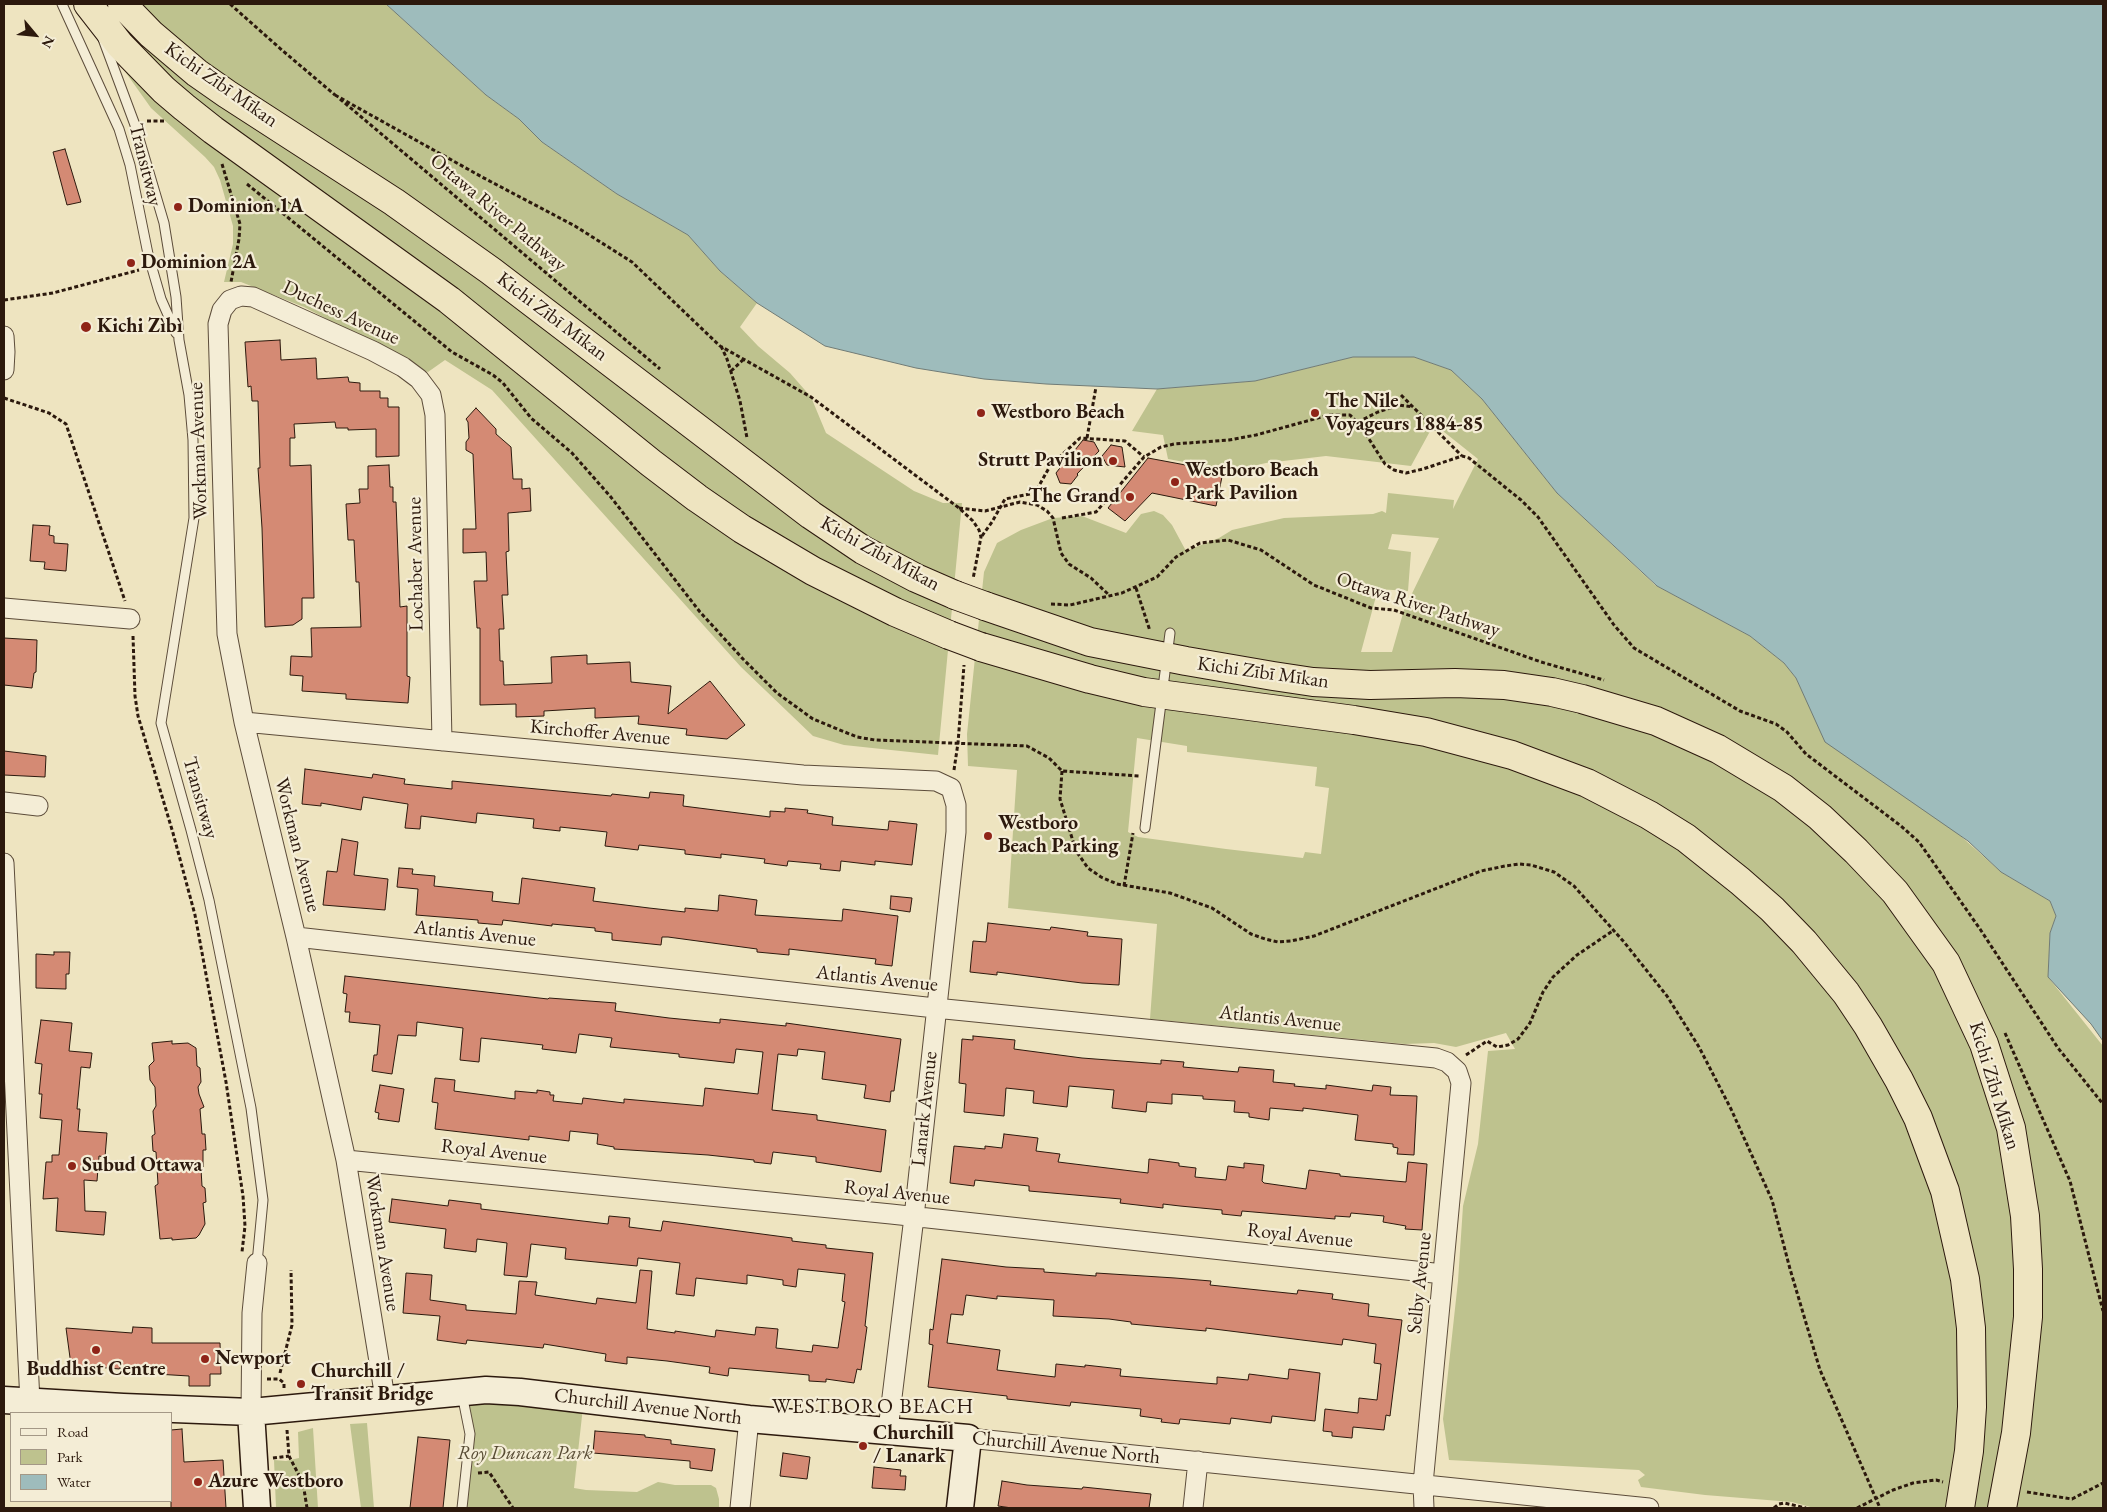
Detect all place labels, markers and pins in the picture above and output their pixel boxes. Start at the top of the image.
place label: Dominion 1A [188,195,304,219]
marker: Dominion 1A [172,201,184,213]
place label: Dominion 2A [141,251,257,275]
marker: Dominion 2A [125,257,137,269]
place label: Kichi Zìbì [97,315,183,339]
marker: Kichi Zìbì [79,320,93,334]
place label: The Nile Voyageurs 1884-85 [1325,390,1484,437]
place label: Westboro Beach [991,401,1125,425]
marker: Westboro Beach [975,407,987,419]
marker: The Nile Voyageurs 1884-85 [1309,407,1321,419]
place label: Strutt Pavilion [978,449,1103,473]
marker: Strutt Pavilion [1107,455,1119,467]
place label: Westboro Beach Park Pavilion [1185,459,1319,506]
marker: Westboro Beach Park Pavilion [1169,476,1181,488]
place label: The Grand [1028,485,1120,509]
marker: The Grand [1124,491,1136,503]
place label: Westboro Beach Parking [998,812,1118,859]
marker: Westboro Beach Parking [982,830,994,842]
place label: Subud Ottawa [82,1154,202,1178]
marker: Subud Ottawa [66,1160,78,1172]
marker: Buddhist Centre [90,1344,102,1356]
place label: Newport [215,1347,291,1371]
marker: Newport [199,1353,211,1365]
place label: Buddhist Centre [26,1358,166,1382]
place label: Churchill / Transit Bridge [311,1360,433,1407]
marker: Churchill / Transit Bridge [295,1378,307,1390]
place label: Churchill / Lanark [873,1422,954,1469]
marker: Churchill / Lanark [857,1440,869,1452]
place label: Azure Westboro [208,1470,343,1494]
marker: Azure Westboro [192,1476,204,1488]

